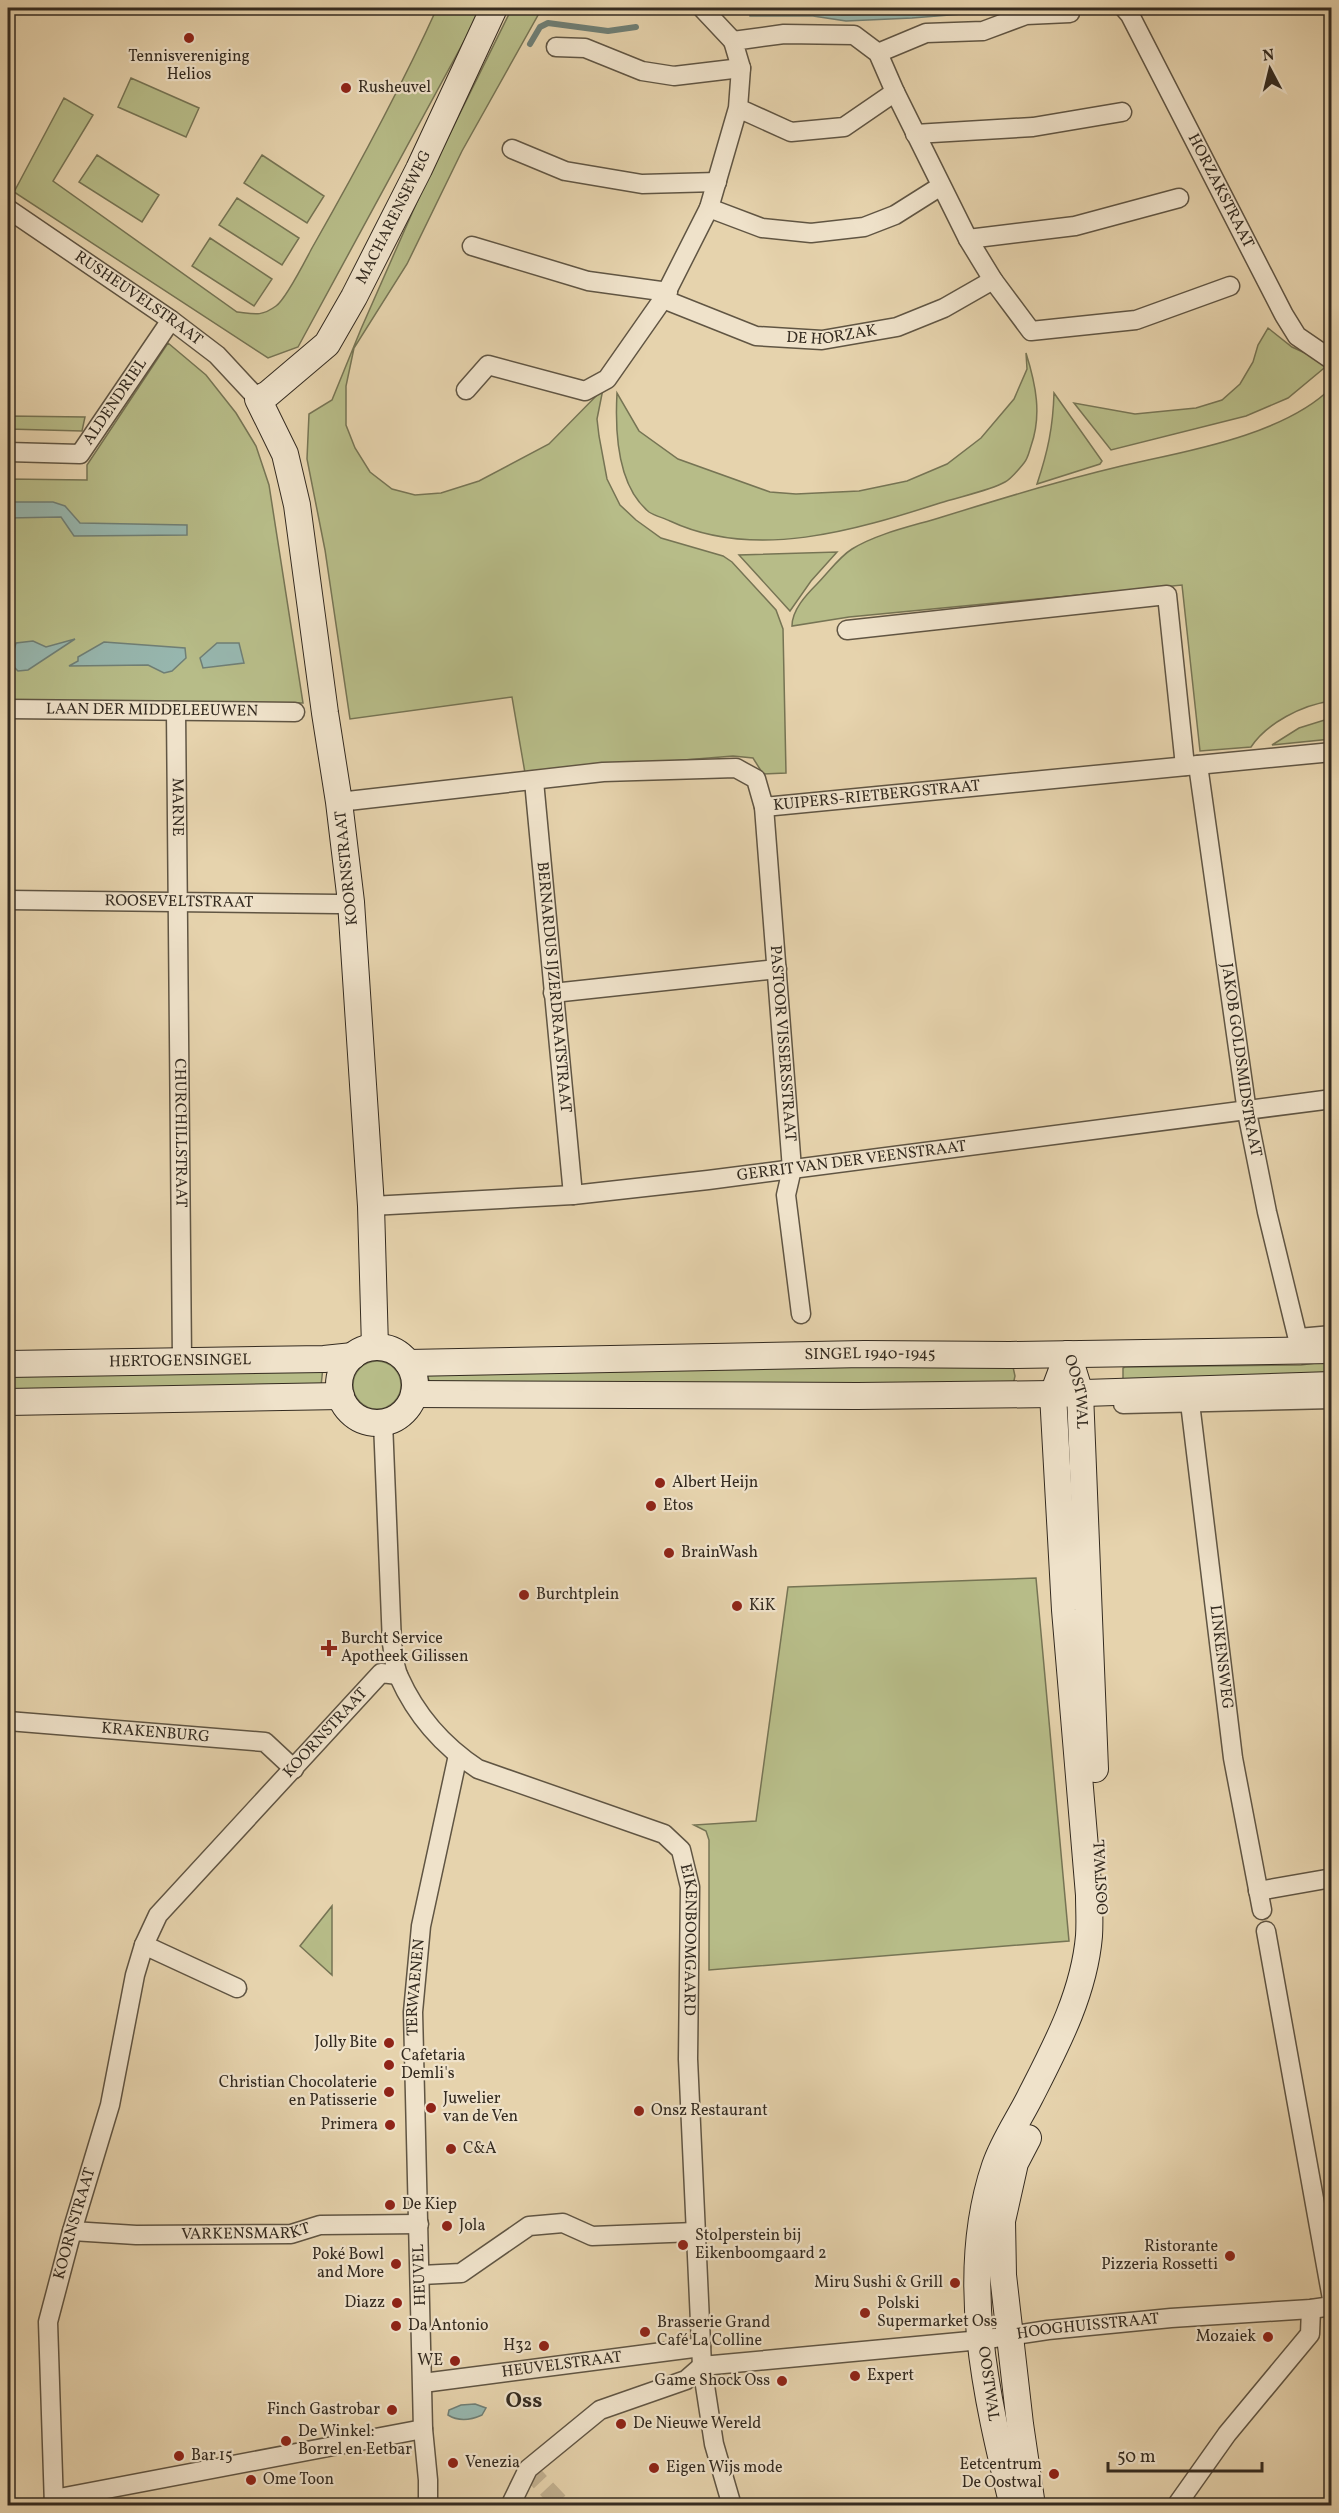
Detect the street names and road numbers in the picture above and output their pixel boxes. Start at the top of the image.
street label: HORZAKSTRAAT [1182,130,1259,252]
street label: MACHARENSEWEG [351,147,437,288]
street label: RUSHEUVELSTRAAT [70,246,207,351]
street label: DE HORZAK [785,320,879,351]
street label: ALDENDRIEL [78,354,153,450]
street label: LAAN DER MIDDELEEUWEN [46,698,258,723]
street label: KUIPERS-RIETBERGSTRAAT [772,775,981,817]
street label: MARNE [166,778,188,836]
street label: KOORNSTRAAT [330,809,364,927]
street label: BERNARDUS IJZERDRAATSTRAAT [531,861,576,1114]
street label: ROOSEVELTSTRAAT [104,890,254,914]
street label: PASTOOR VISSERSSTRAAT [764,944,801,1142]
street label: JAKOB GOLDSMIDSTRAAT [1215,962,1267,1159]
street label: CHURCHILLSTRAAT [168,1058,192,1208]
street label: GERRIT VAN DER VEENSTRAAT [736,1136,968,1187]
street label: SINGEL 1940-1945 [804,1343,935,1366]
street label: HERTOGENSINGEL [109,1349,251,1373]
street label: OOSTWAL [1058,1352,1092,1429]
street label: LINKENSWEG [1204,1604,1238,1710]
street label: KOORNSTRAAT [278,1683,373,1783]
street label: KRAKENBURG [100,1718,211,1748]
street label: OOSTWAL [1089,1839,1115,1915]
street label: EIKENBOOMGAARD [674,1861,701,2016]
street label: TERWAENEN [402,1938,431,2036]
street label: KOORNSTRAAT [49,2165,101,2282]
street label: VARKENSMARKT [181,2218,313,2246]
street label: HEUVEL [408,2244,432,2306]
street label: HOOGHUISSTRAAT [1015,2308,1160,2346]
street label: OOSTWAL [972,2345,1004,2423]
street label: HEUVELSTRAAT [500,2346,623,2384]

